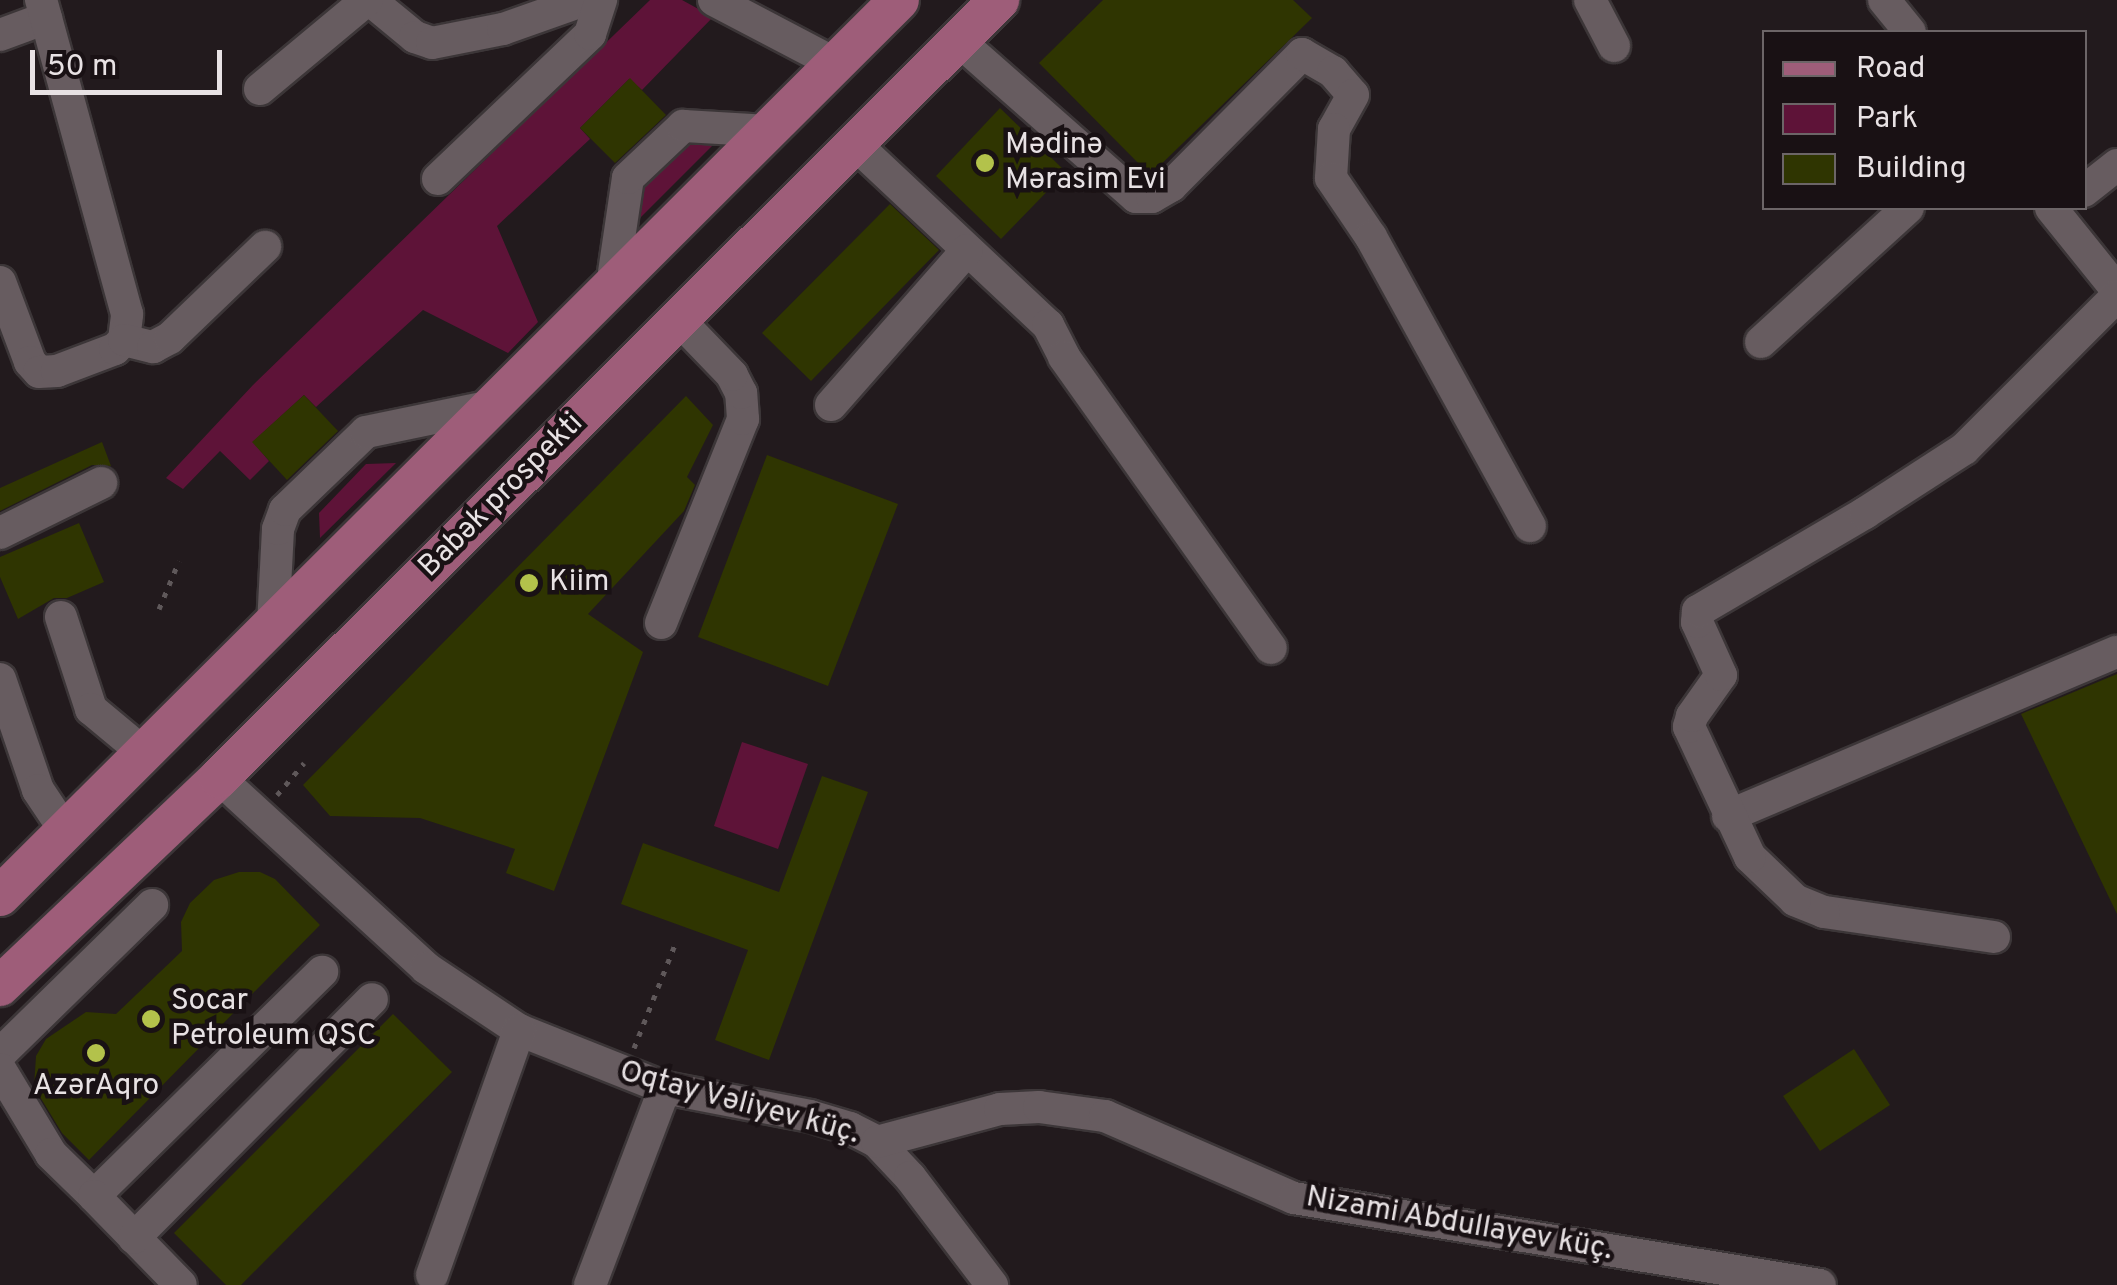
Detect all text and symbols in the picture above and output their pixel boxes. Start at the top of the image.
scale bar [35,30,228,92]
legend [1762,30,2087,210]
text: 50 m [47,49,117,86]
text: Road [1856,51,1925,88]
text: Park [1856,101,1918,138]
place label: Mədinə Mərasim Evi [1005,128,1166,198]
text: Building [1856,151,1967,188]
marker: Mədinə Mərasim Evi [974,152,996,174]
street label: Babək prospekti [412,406,592,586]
place label: Kiim [549,565,609,601]
marker: Kiim [518,572,540,594]
place label: Socar Petroleum QSC [171,984,376,1054]
marker: Socar Petroleum QSC [140,1008,162,1030]
marker: AzərAqro [85,1042,107,1064]
street label: Oqtay Vəliyev küç. [615,1055,863,1153]
place label: AzərAqro [33,1069,159,1105]
street label: Nizami Abdullayev küç. [1303,1180,1615,1270]

